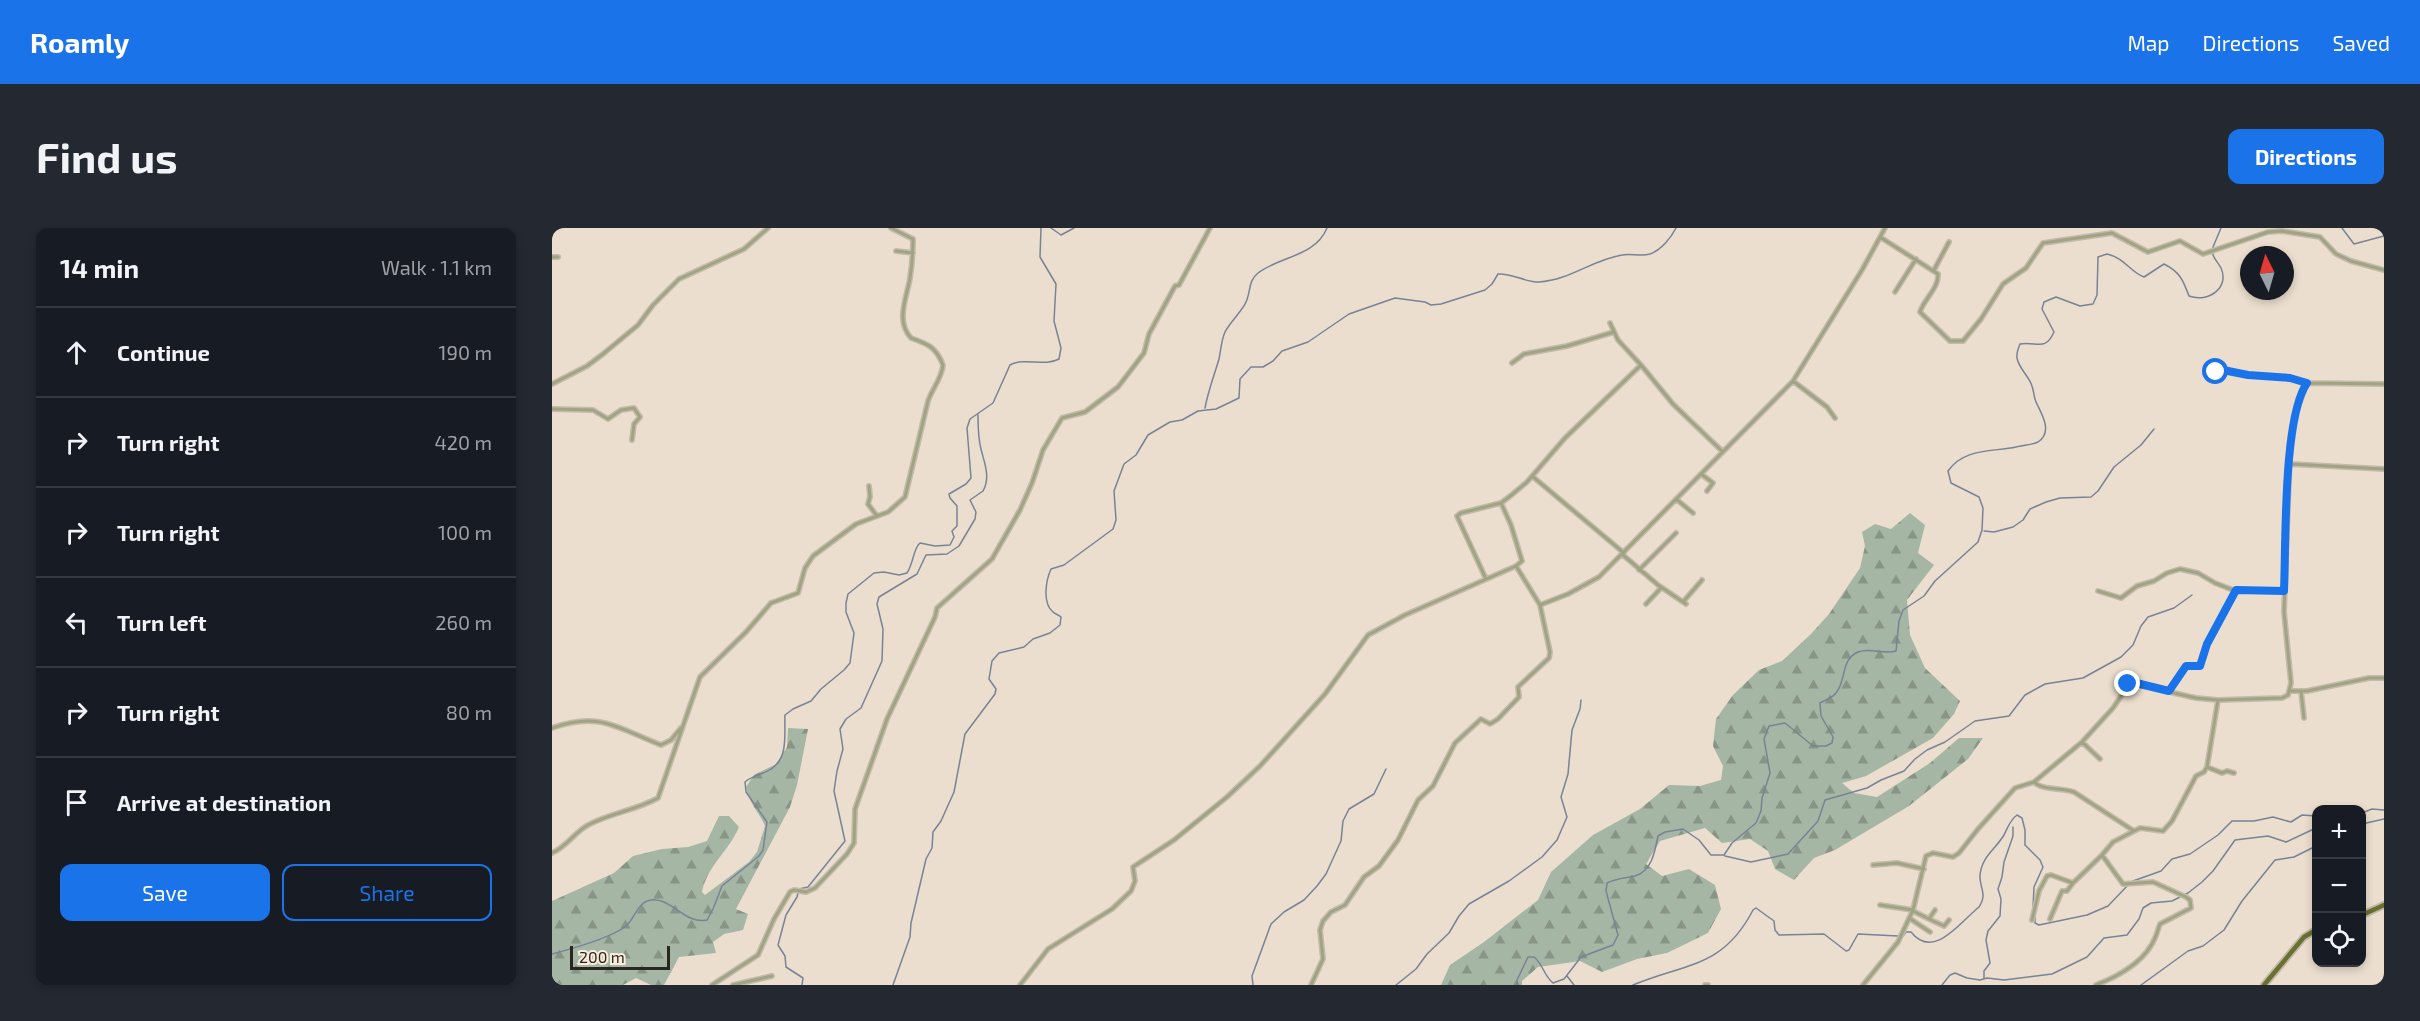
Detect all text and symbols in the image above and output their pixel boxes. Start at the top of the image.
text: Roamly [30,25,129,59]
text: Map [2127,30,2170,55]
text: Directions [2203,30,2299,55]
text: Saved [2332,30,2390,55]
button: Directions [2228,129,2384,184]
text: Find us [36,131,178,181]
north arrow [2240,246,2294,300]
text: 14 min [60,252,139,283]
text: Walk · 1.1 km [381,255,492,279]
icon: ahead [60,336,93,369]
text: Continue [117,339,210,365]
text: 190 m [439,340,492,364]
route start [2202,358,2228,384]
icon: right [60,426,93,459]
text: Turn right [117,429,219,455]
text: 420 m [434,430,492,454]
icon: right [60,516,93,549]
text: Turn right [117,519,219,545]
text: 100 m [438,520,492,544]
icon: left [60,606,93,639]
text: Turn left [117,609,206,635]
text: 260 m [435,610,492,634]
route end [2114,670,2140,696]
icon: right [60,696,93,729]
text: Turn right [117,699,219,725]
text: 80 m [446,700,492,724]
icon: arrive [60,786,93,819]
text: Arrive at destination [117,789,331,815]
map controls [2312,805,2366,967]
button: + [2312,805,2366,859]
button: − [2312,859,2366,913]
button: Save [60,864,270,921]
button: Share [282,864,492,921]
button: locate [2312,913,2366,967]
scale bar [570,943,670,970]
text: 200 m [579,947,625,966]

